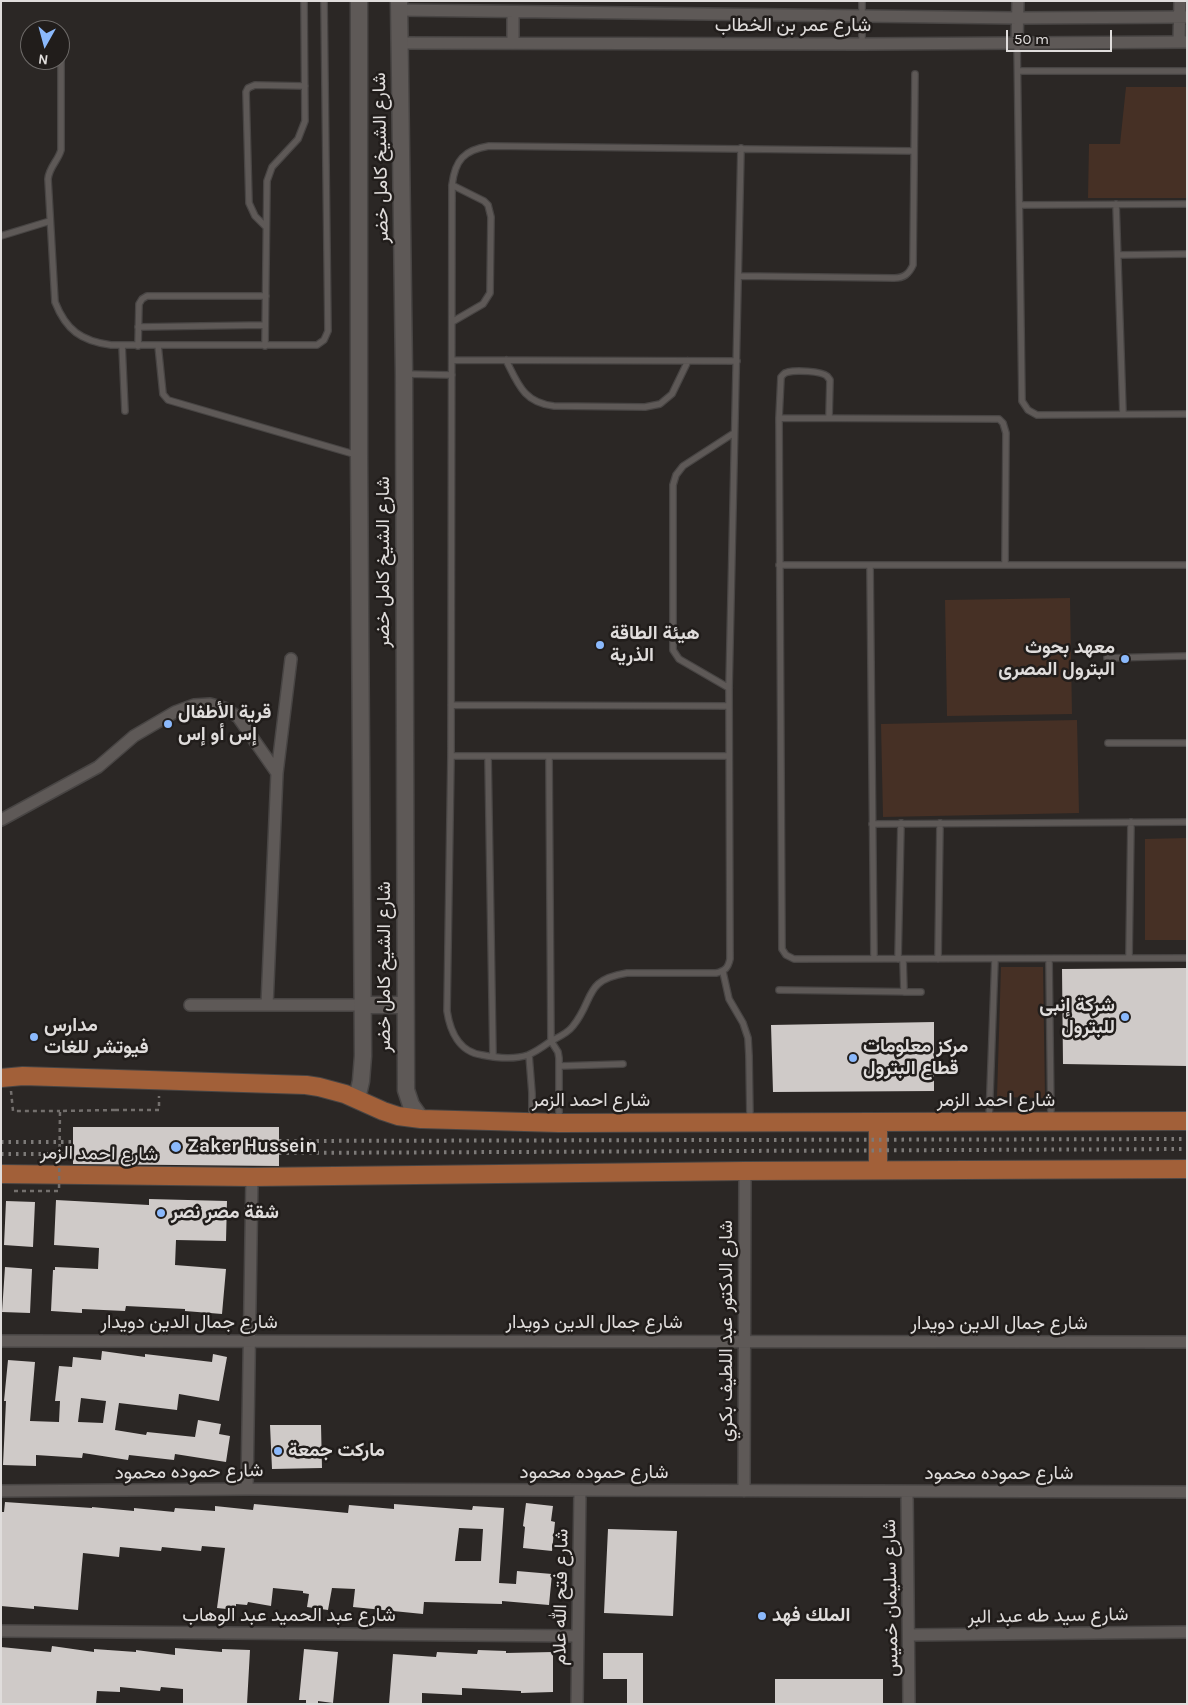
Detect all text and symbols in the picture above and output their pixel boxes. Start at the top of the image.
street label: شارع عمر بن الخطاب [715,15,871,37]
north arrow [20,20,70,70]
scale bar [1008,20,1114,52]
text: 50 m [1014,30,1049,48]
text: N [37,50,49,68]
street label: شارع الشيخ كامل خضر [368,72,394,244]
street label: شارع الشيخ كامل خضر [373,476,395,648]
place label: هيئة الطاقة الذرية [610,623,700,667]
place label: معهد بحوث البترول المصرى [998,637,1115,681]
marker: هيئة الطاقة الذرية [594,639,606,651]
marker: معهد بحوث البترول المصرى [1119,653,1131,665]
place label: قرية الأطفال إس أو إس [178,702,271,746]
marker: قرية الأطفال إس أو إس [162,718,174,730]
street label: شارع الشيخ كامل خضر [374,881,396,1053]
place label: شركة إنبى للبترول [1039,995,1115,1039]
marker: شركة إنبى للبترول [1119,1011,1131,1023]
place label: مدارس فيوتشر للغات [44,1015,149,1059]
marker: مدارس فيوتشر للغات [28,1031,40,1043]
place label: مركز معلومات قطاع البترول [863,1036,968,1080]
marker: مركز معلومات قطاع البترول [847,1052,859,1064]
street label: شارع احمد الزمر [532,1090,650,1112]
street label: شارع احمد الزمر [937,1090,1055,1112]
place label: Zaker Hussein [187,1136,317,1158]
marker: Zaker Hussein [169,1140,183,1154]
street label: شارع احمد الزمر [40,1142,158,1166]
place label: شقة مصر نصر [171,1202,279,1224]
marker: شقة مصر نصر [155,1207,167,1219]
street label: شارع الدكتور عبد اللطيف بكري [716,1220,738,1442]
street label: شارع جمال الدين دويدار [100,1312,278,1334]
street label: شارع جمال الدين دويدار [505,1312,683,1334]
street label: شارع جمال الدين دويدار [910,1313,1088,1335]
place label: ماركت جمعة [288,1440,385,1462]
marker: ماركت جمعة [272,1445,284,1457]
street label: شارع حموده محمود [114,1459,264,1485]
street label: شارع حموده محمود [520,1462,668,1484]
street label: شارع حموده محمود [925,1463,1073,1485]
street label: شارع سليمان خميس [878,1519,904,1677]
street label: شارع فتح الله علام [548,1528,574,1666]
street label: شارع سيد طه عبد البر [967,1603,1129,1629]
street label: شارع عبد الحميد عبد الوهاب [182,1605,396,1627]
place label: الملك فهد [772,1605,850,1627]
marker: الملك فهد [756,1610,768,1622]

